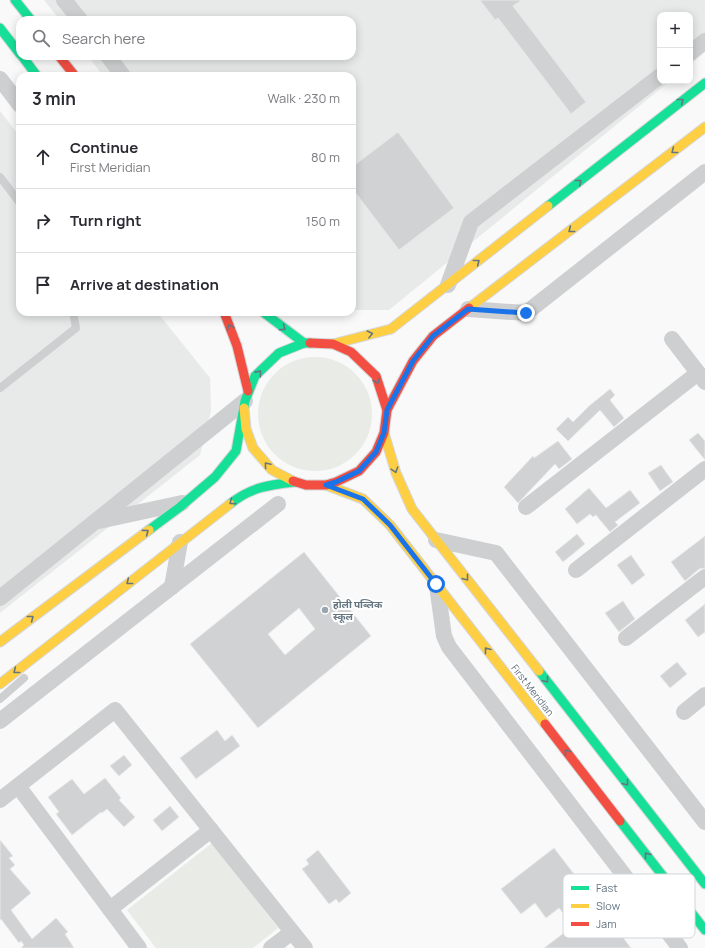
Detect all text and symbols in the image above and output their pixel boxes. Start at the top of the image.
map controls [657,12,693,84]
button: + [657,12,693,48]
search box [16,16,356,60]
icon: search [30,27,52,49]
text: Search here [62,28,145,49]
button: − [657,48,693,84]
text: 3 min [32,87,76,110]
text: Walk · 230 m [267,89,340,107]
one-way arrow [677,99,684,106]
text: Continue [70,137,138,158]
icon: ahead [32,146,54,168]
one-way arrow [672,146,679,153]
text: 80 m [311,148,340,166]
text: First Meridian [70,158,151,176]
one-way arrow [574,179,581,186]
icon: right [32,210,54,232]
text: Turn right [70,210,141,231]
text: 150 m [306,212,340,230]
one-way arrow [569,225,576,232]
one-way arrow [472,260,479,267]
icon: arrive [32,274,54,296]
text: Arrive at destination [70,274,219,295]
route end [517,304,535,322]
one-way arrow [278,323,285,330]
one-way arrow [226,324,234,331]
one-way arrow [366,330,373,339]
one-way arrow [254,370,261,377]
one-way arrow [373,378,381,385]
one-way arrow [265,462,272,469]
one-way arrow [391,466,399,473]
one-way arrow [229,497,236,505]
one-way arrow [142,529,149,536]
one-way arrow [461,574,468,581]
route start [427,575,445,593]
one-way arrow [127,577,134,584]
place label: होली पब्लिक स्कूल [333,597,383,623]
marker: होली पब्लिक स्कूल [320,605,330,615]
one-way arrow [26,615,33,622]
one-way arrow [485,647,492,654]
street label: First Meridian [508,661,558,719]
one-way arrow [14,666,21,673]
one-way arrow [541,676,548,683]
one-way arrow [565,750,572,757]
one-way arrow [621,778,628,785]
one-way arrow [644,852,651,859]
legend [563,874,695,938]
text: Fast [596,880,618,895]
text: Slow [596,898,621,913]
text: Jam [596,916,617,931]

